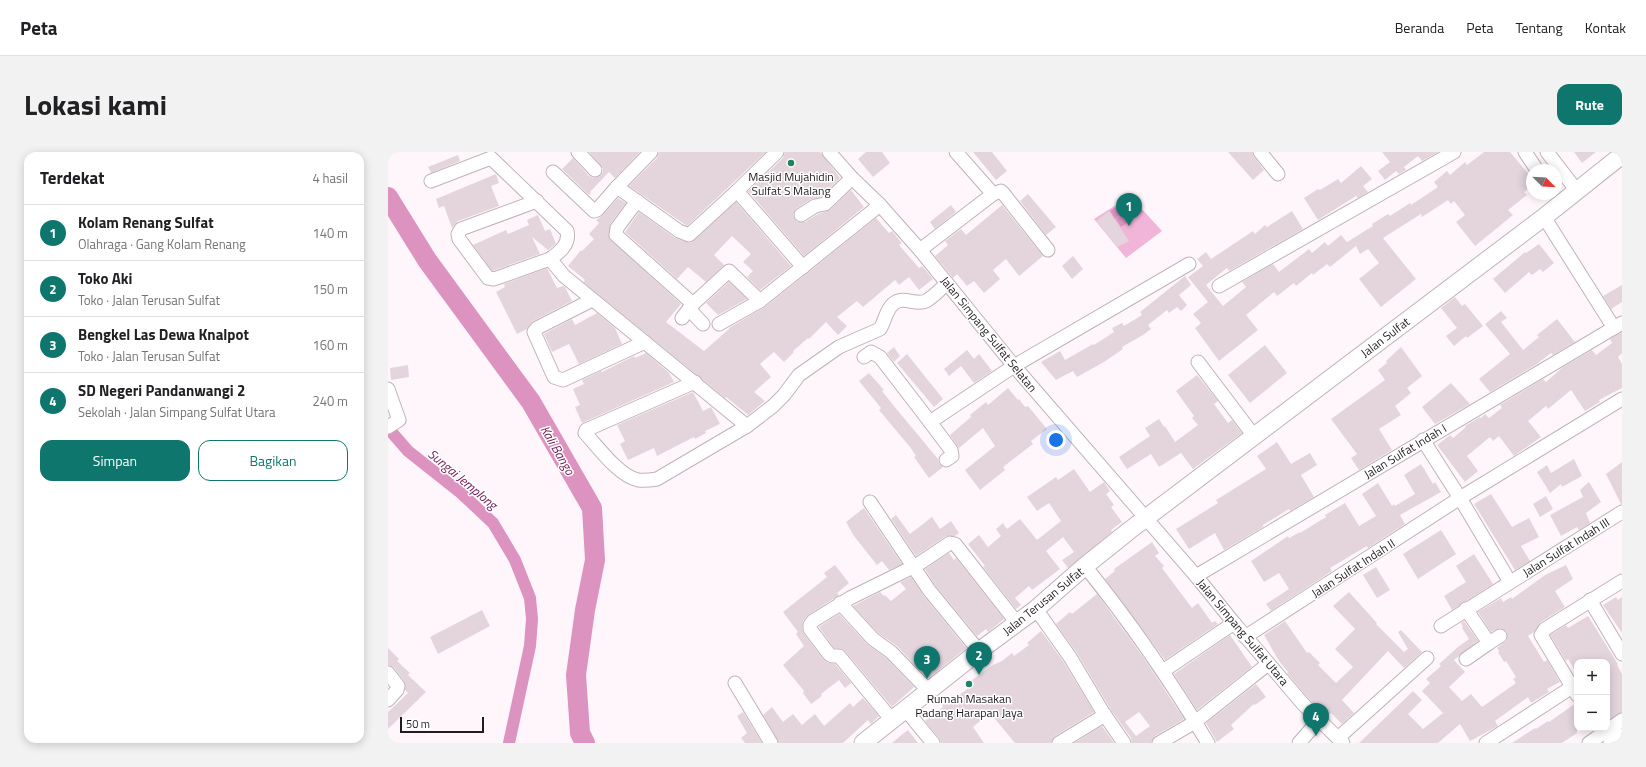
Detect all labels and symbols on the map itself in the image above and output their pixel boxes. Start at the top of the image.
marker: Masjid Mujahidin Sulfat S Malang [786,158,796,168]
north arrow [1526,164,1562,200]
place label: Masjid Mujahidin Sulfat S Malang [748,167,834,200]
pin: 1 [1116,193,1142,226]
street label: Jalan Simpang Sulfat Selatan [936,272,1042,396]
street label: Jalan Sulfat [1356,312,1414,362]
street label: Jalan Sulfat Indah I [1360,419,1450,483]
water label: Kali Bango [536,421,581,479]
your location [1046,430,1066,450]
water label: Sungai Jemplong [424,444,504,515]
street label: Jalan Sulfat Indah III [1519,513,1613,581]
street label: Jalan Sulfat Indah II [1307,534,1399,602]
street label: Jalan Terusan Sulfat [998,562,1088,640]
street label: Jalan Simpang Sulfat Utara [1192,574,1294,690]
pin: 2 [966,642,992,675]
pin: 3 [914,646,940,679]
marker: Rumah Masakan Padang Harapan Jaya [964,679,974,689]
place label: Rumah Masakan Padang Harapan Jaya [915,689,1023,722]
pin: 4 [1303,703,1329,736]
scale bar [400,715,484,734]

